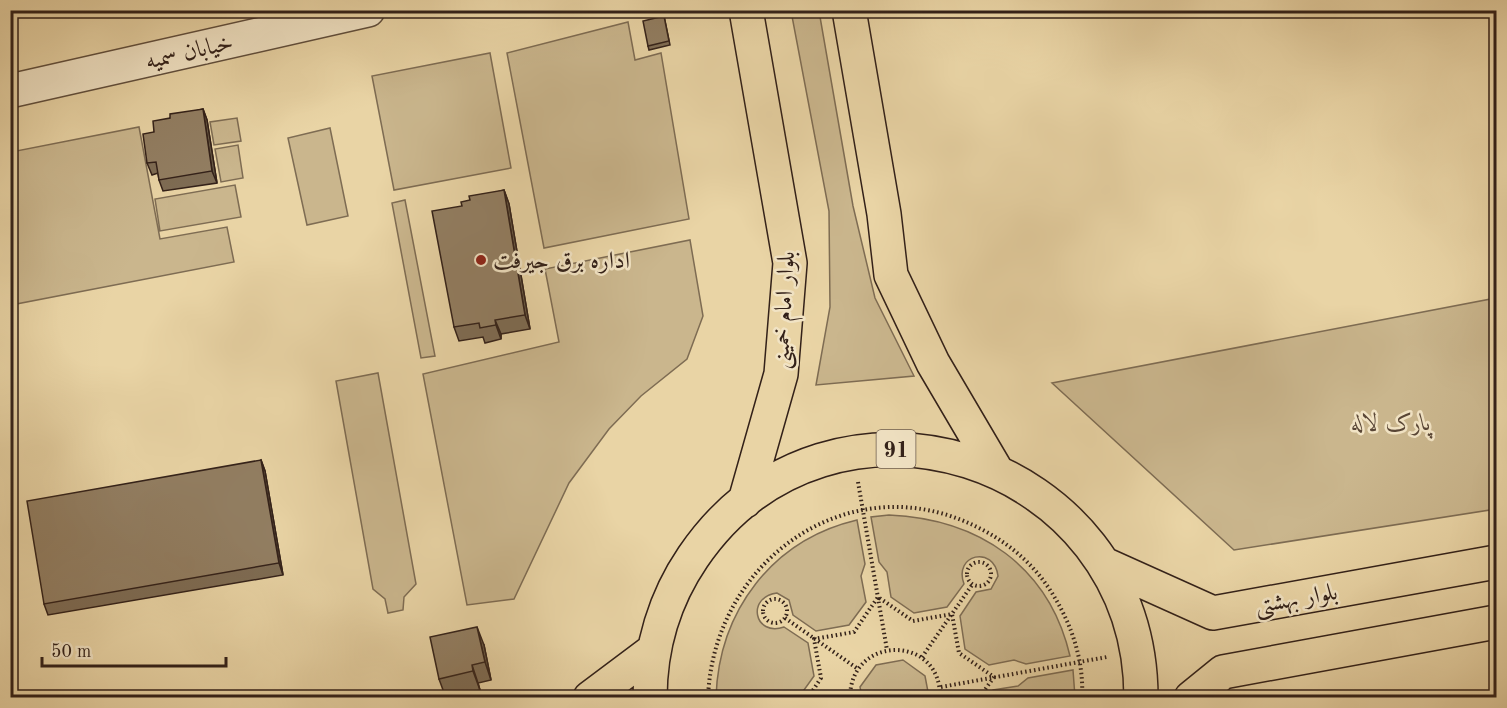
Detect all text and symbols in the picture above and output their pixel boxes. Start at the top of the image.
street label: خیابان سمیه [143,31,236,75]
place label: اداره برق جیرفت [493,250,630,274]
street label: بلوار امام خمینی [770,250,807,370]
marker: اداره برق جیرفت [474,253,488,267]
park label: پارک لاله [1351,412,1434,439]
road number: 91 [876,430,916,468]
street label: بلوار بهشتی [1253,581,1340,622]
scale bar [42,630,226,668]
text: 50 m [51,643,91,661]

